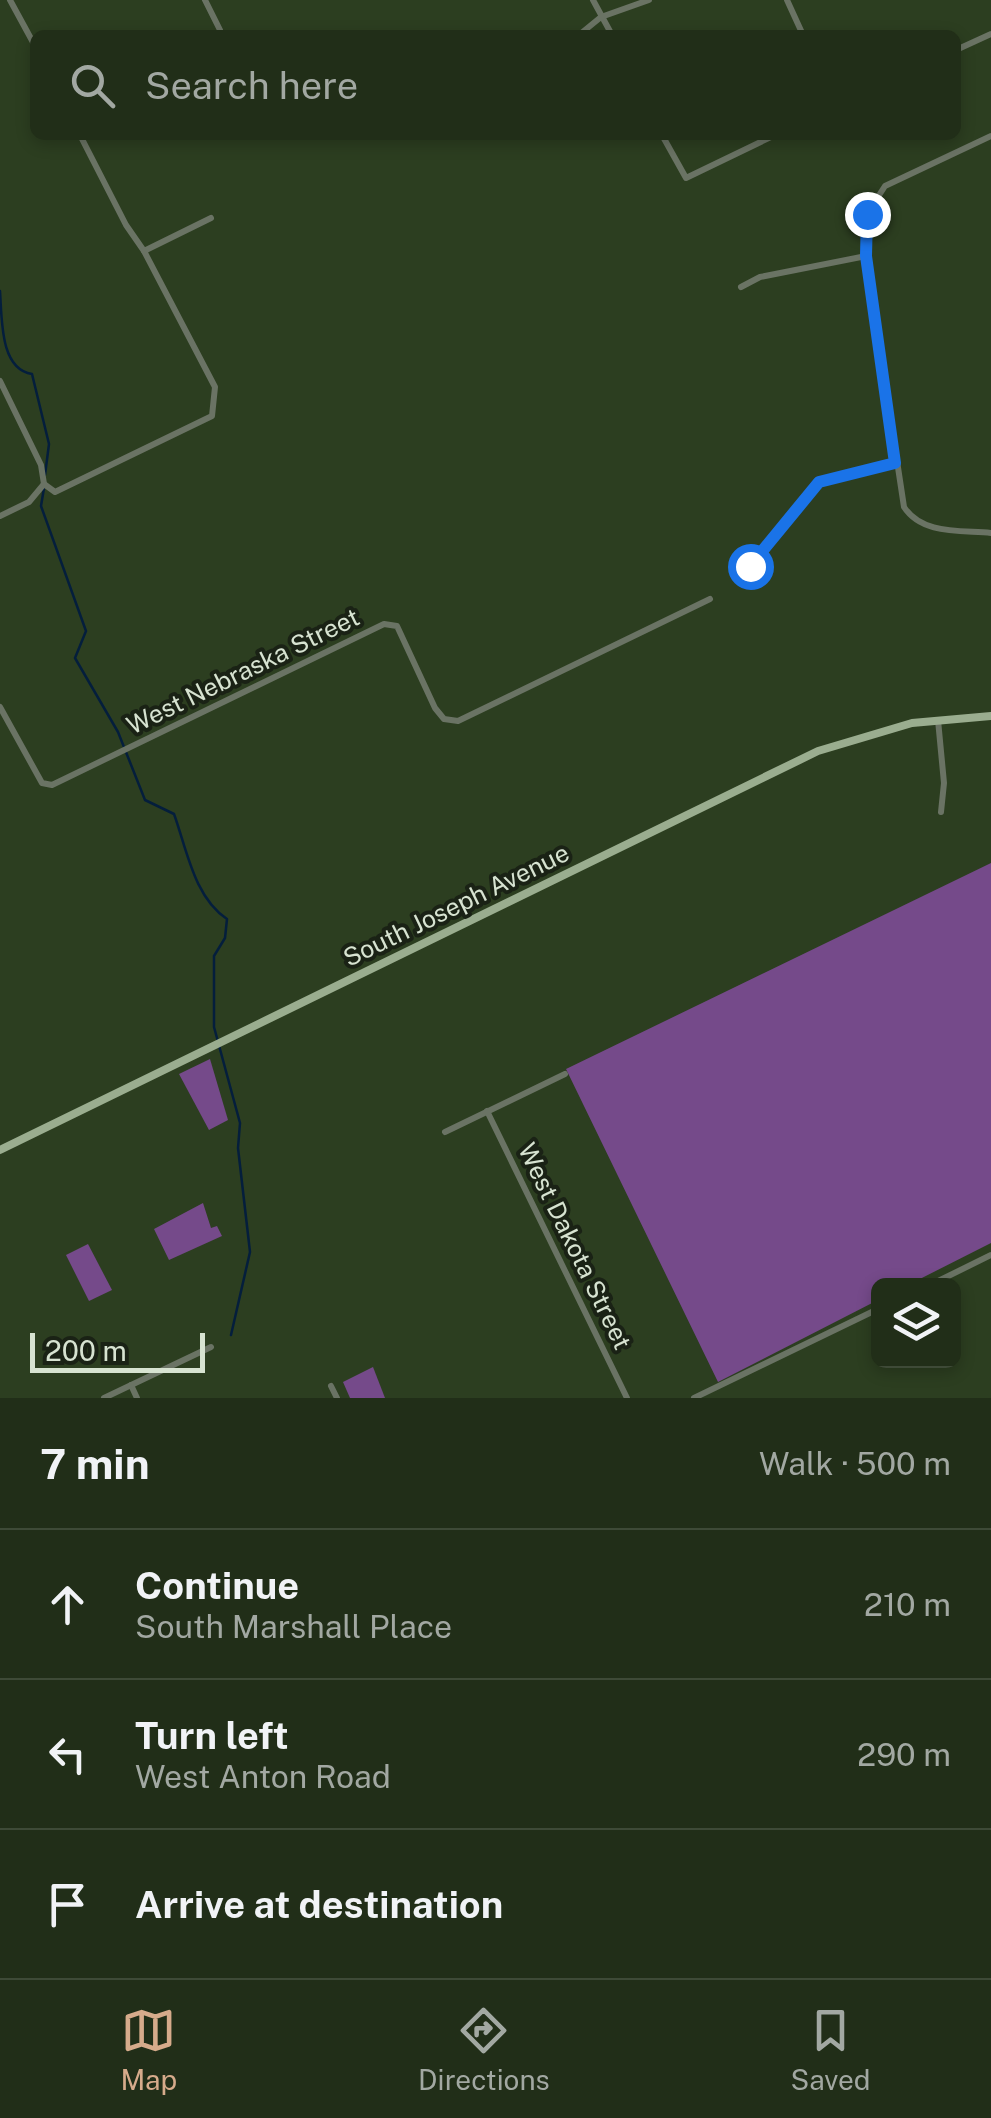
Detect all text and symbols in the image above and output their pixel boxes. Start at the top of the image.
search box [30,30,961,140]
icon: search [65,58,120,113]
text: Search here [145,63,358,108]
route end [845,192,891,238]
route start [728,544,774,590]
street label: West Nebraska Street [122,602,364,740]
street label: South Joseph Avenue [338,837,574,973]
street label: West Dakota Street [512,1138,638,1354]
map controls [871,1278,961,1368]
button: layers [871,1278,961,1368]
scale bar [30,1328,205,1372]
text: 200 m [45,1334,127,1367]
text: 7 min [40,1439,150,1488]
text: Walk · 500 m [759,1445,951,1482]
text: Continue [135,1563,299,1608]
icon: ahead [40,1577,95,1632]
text: 210 m [864,1586,951,1623]
text: South Marshall Place [135,1608,452,1645]
text: Turn left [135,1713,289,1758]
icon: left [40,1727,95,1782]
text: 290 m [857,1736,951,1773]
text: West Anton Road [135,1758,391,1795]
icon: arrive [40,1877,95,1932]
text: Arrive at destination [135,1882,503,1927]
tab: Map [120,2003,177,2096]
tab: Directions [418,2003,550,2096]
tab: Saved [790,2003,871,2096]

